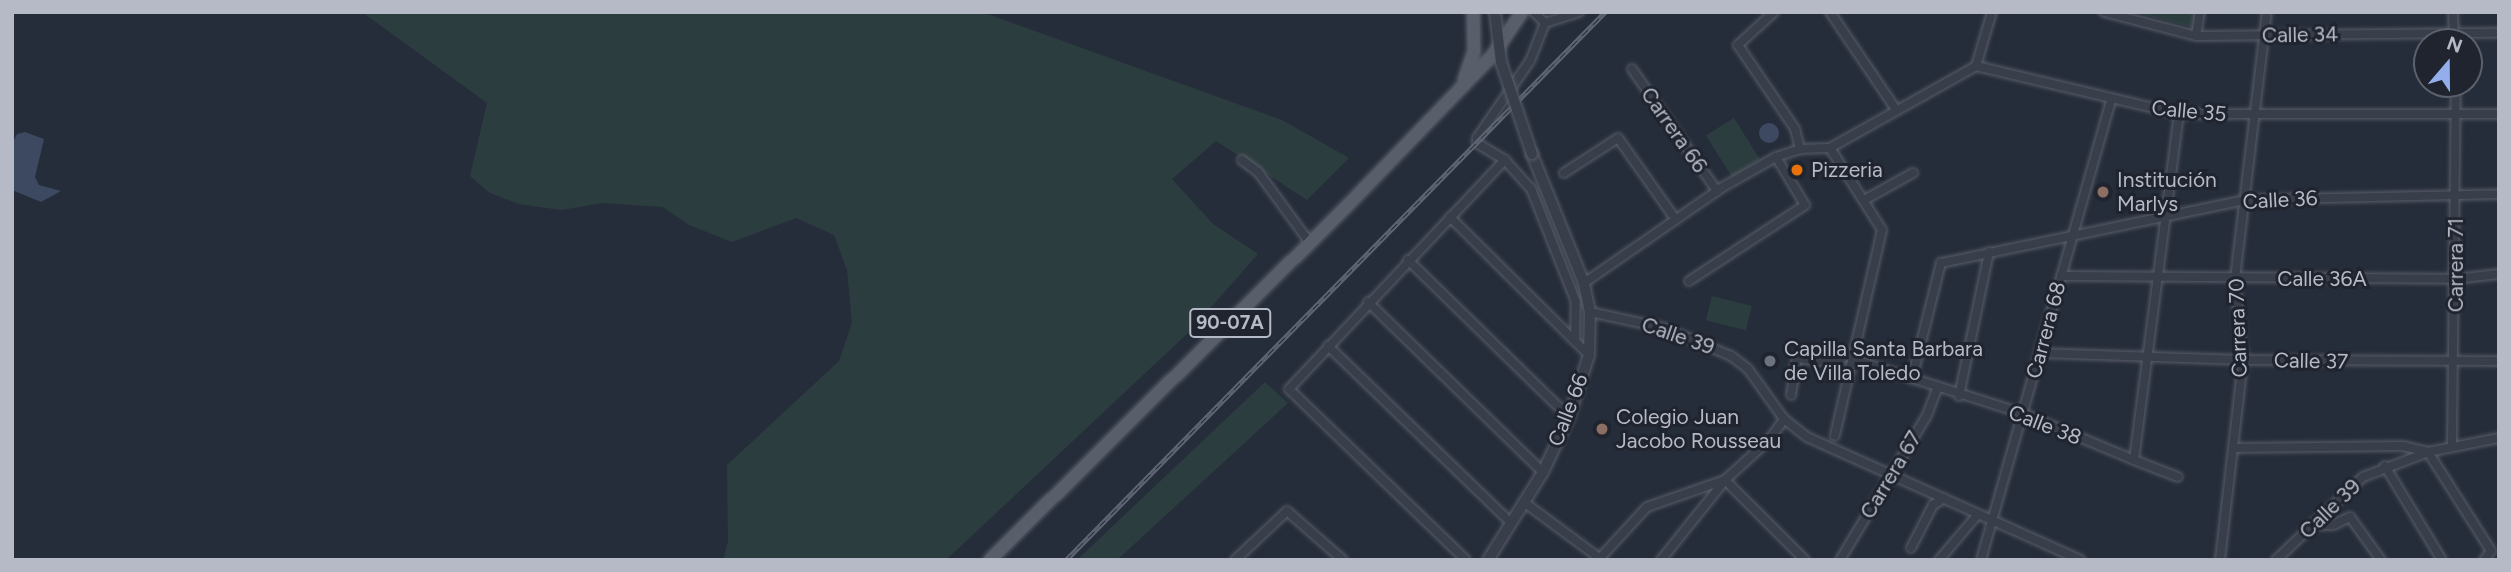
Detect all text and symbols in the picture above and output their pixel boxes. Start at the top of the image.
street label: Calle 34 [2262,22,2338,48]
north arrow [2413,28,2483,98]
text: N [2444,31,2466,58]
street label: Carrera 66 [1635,83,1713,177]
street label: Calle 35 [2150,95,2228,127]
place label: Pizzeria [1811,157,1883,183]
marker: Pizzeria [1789,162,1805,178]
place label: Institución Marlys [2117,167,2217,217]
marker: Institución Marlys [2095,184,2111,200]
street label: Calle 36 [2242,185,2318,215]
street label: Carrera 71 [2443,218,2469,312]
street label: Calle 36A [2277,266,2367,292]
street label: Carrera 70 [2224,278,2252,378]
street label: Carrera 68 [2021,279,2071,381]
road number: 90-07A [1188,308,1272,338]
street label: Calle 39 [1638,312,1718,360]
place label: Capilla Santa Barbara de Villa Toledo [1784,336,1983,386]
street label: Calle 37 [2274,348,2348,374]
marker: Capilla Santa Barbara de Villa Toledo [1762,353,1778,369]
street label: Calle 66 [1543,370,1593,450]
street label: Calle 38 [2005,400,2085,450]
place label: Colegio Juan Jacobo Rousseau [1616,404,1781,454]
marker: Colegio Juan Jacobo Rousseau [1594,421,1610,437]
street label: Carrera 67 [1855,427,1927,523]
street label: Calle 39 [2294,474,2366,544]

